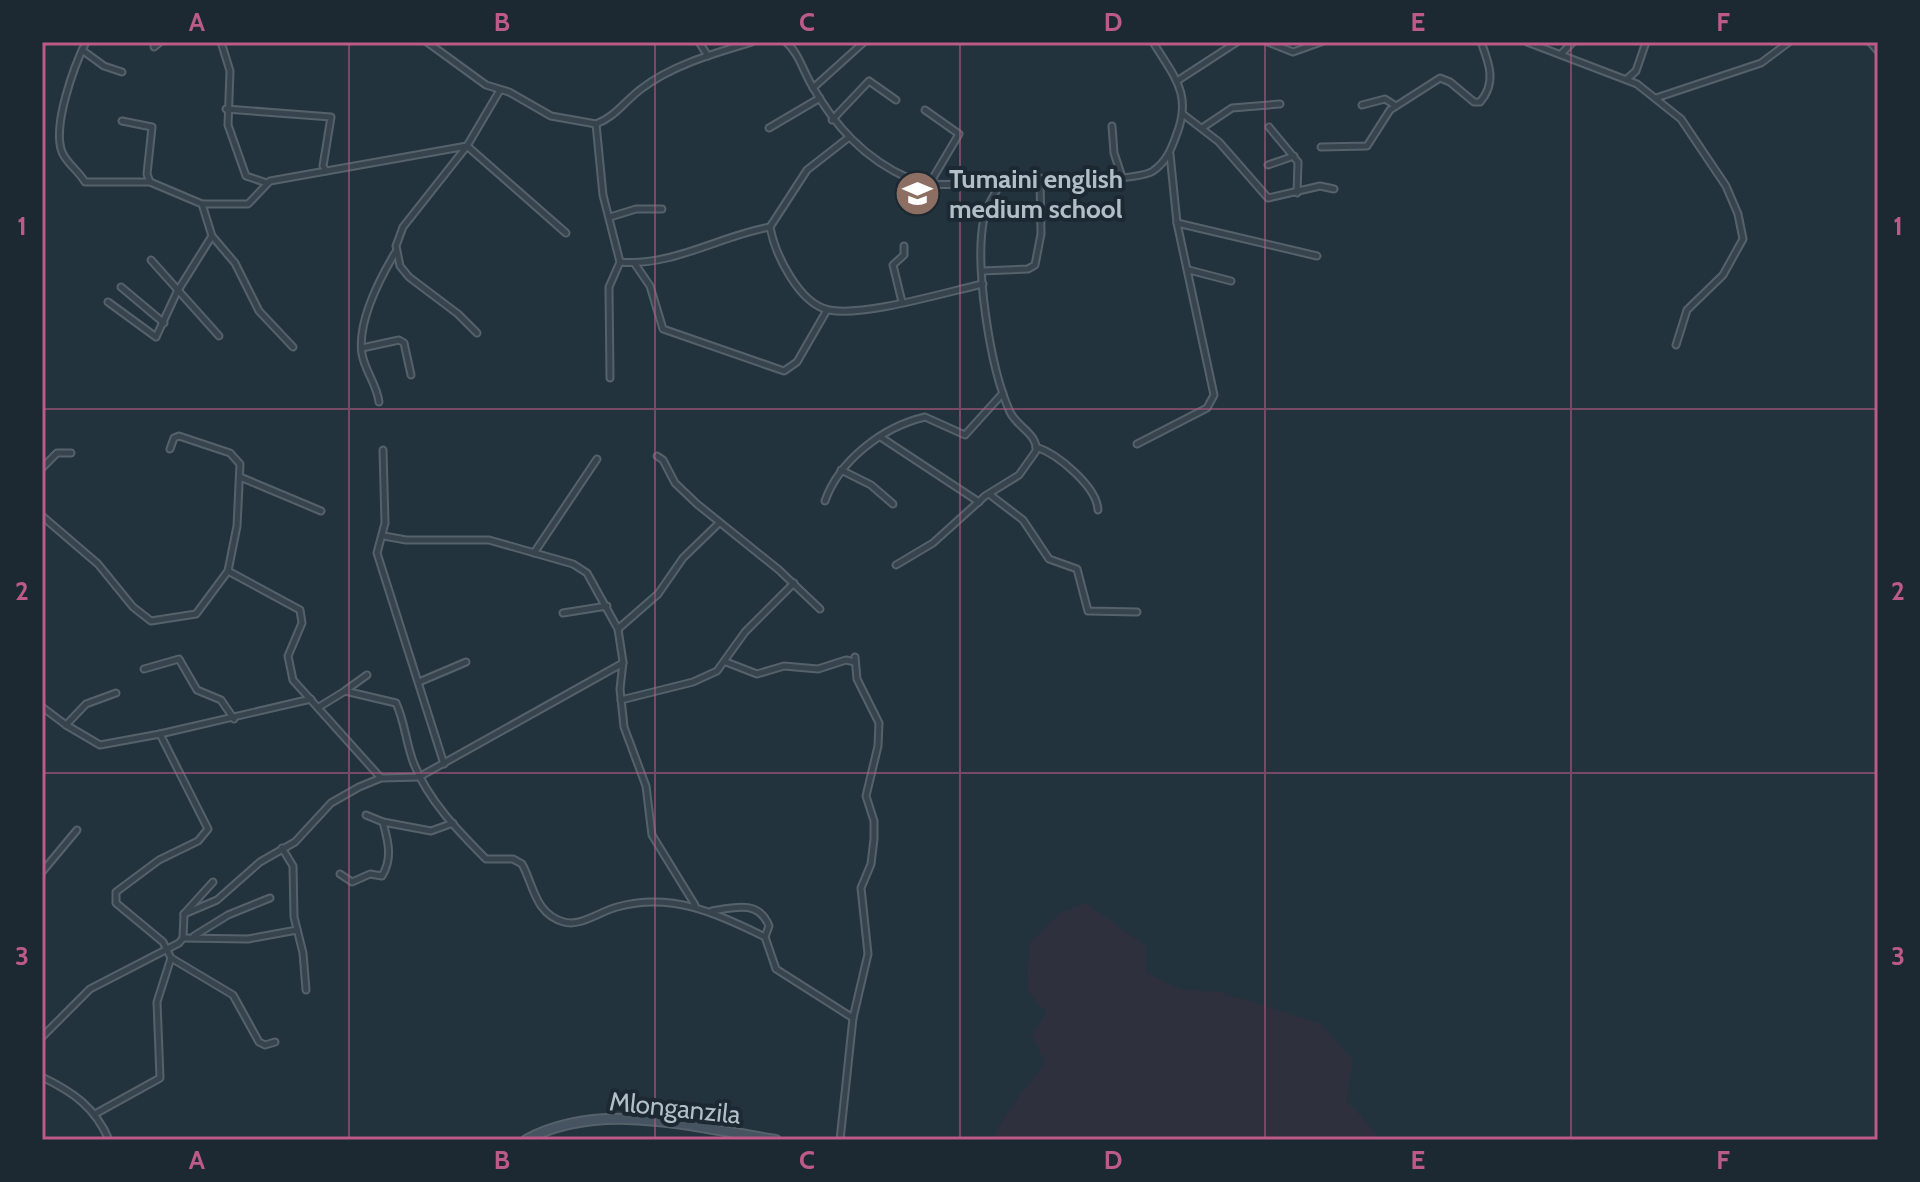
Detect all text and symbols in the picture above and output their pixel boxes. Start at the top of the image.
text: A [189,6,206,38]
text: B [494,6,510,38]
text: C [799,6,815,38]
text: D [1104,6,1122,38]
text: E [1411,6,1425,38]
text: F [1716,6,1730,38]
place label: Tumaini english medium school [949,163,1123,225]
school or university icon: Tumaini english medium school [894,170,942,218]
text: 1 [17,210,27,242]
text: 1 [1893,210,1903,242]
text: 2 [15,575,29,607]
text: 2 [1891,575,1905,607]
text: 3 [15,940,29,972]
text: 3 [1891,940,1905,972]
street label: Mlonganzila [608,1085,743,1131]
text: A [189,1144,206,1176]
text: B [494,1144,510,1176]
text: C [799,1144,815,1176]
text: D [1104,1144,1122,1176]
text: E [1411,1144,1425,1176]
text: F [1716,1144,1730,1176]

